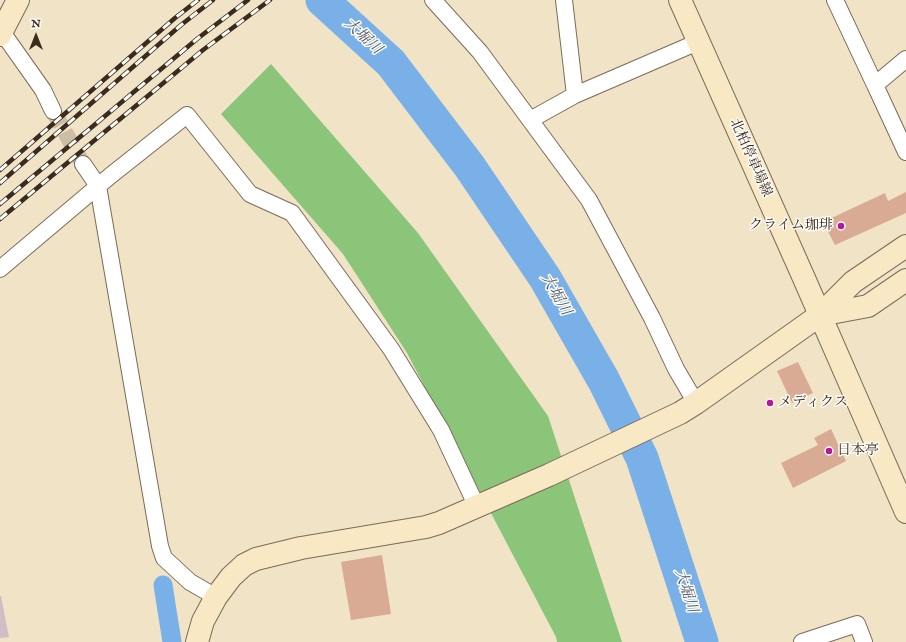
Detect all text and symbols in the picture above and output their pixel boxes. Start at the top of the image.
water label: 大堀川 [339,15,385,59]
north arrow [16,16,56,56]
text: N [31,17,41,31]
street label: 北柏停車場線 [725,116,775,200]
place label: クライム珈琲 [749,218,833,234]
marker: クライム珈琲 [836,221,846,231]
water label: 大堀川 [536,271,574,319]
place label: メディクス [778,395,848,411]
marker: メディクス [765,398,775,408]
place label: 日本亭 [837,443,879,459]
marker: 日本亭 [824,446,834,456]
water label: 大堀川 [669,567,701,615]

